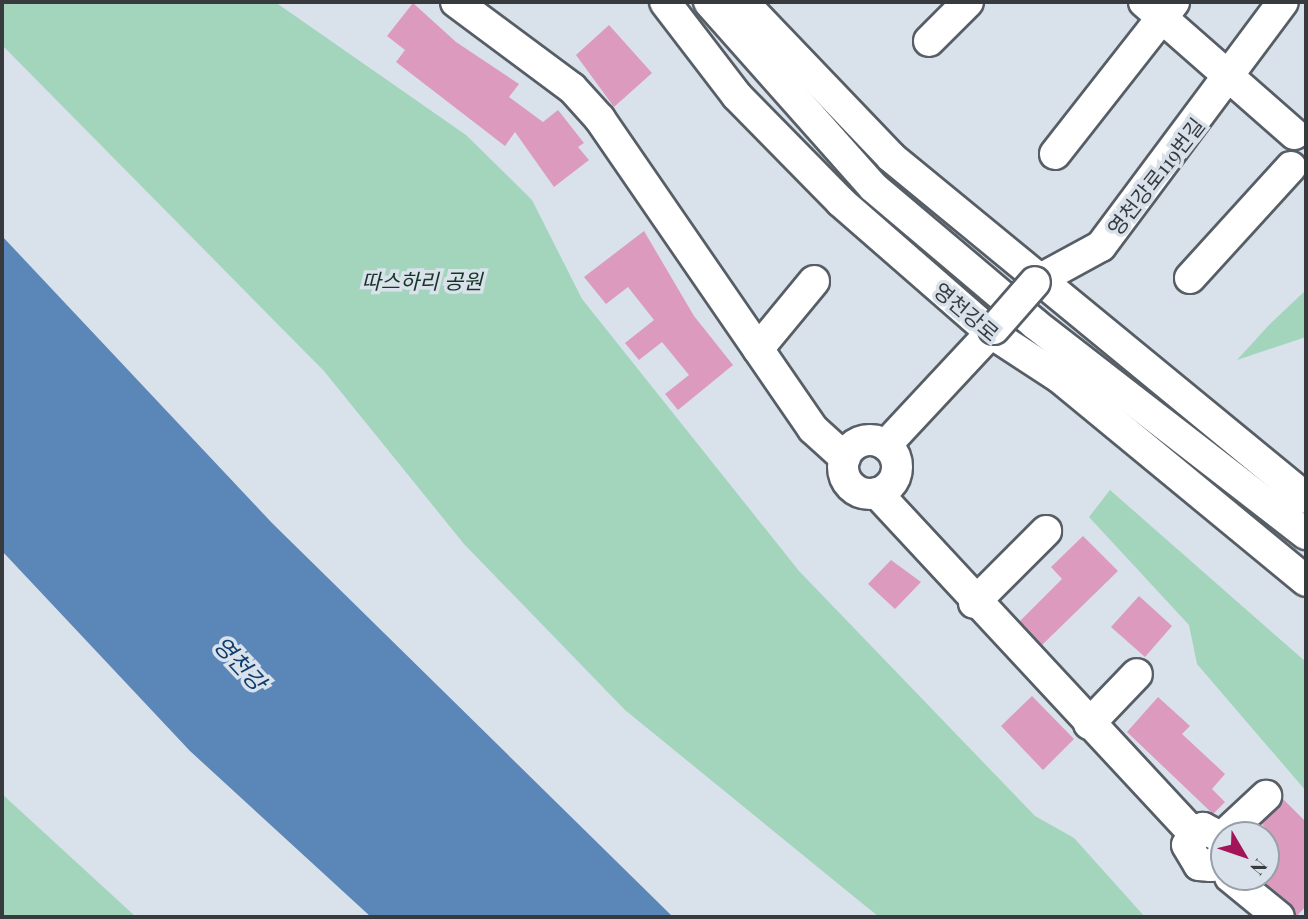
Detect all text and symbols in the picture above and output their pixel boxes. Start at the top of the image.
street label: 영천강로119번길 [1101,112,1209,240]
park label: 따스하리 공원 [361,267,483,293]
street label: 영천강로 [929,277,1005,345]
water label: 영천강 [208,630,272,696]
north arrow [1210,821,1280,891]
text: N [1245,854,1274,881]

